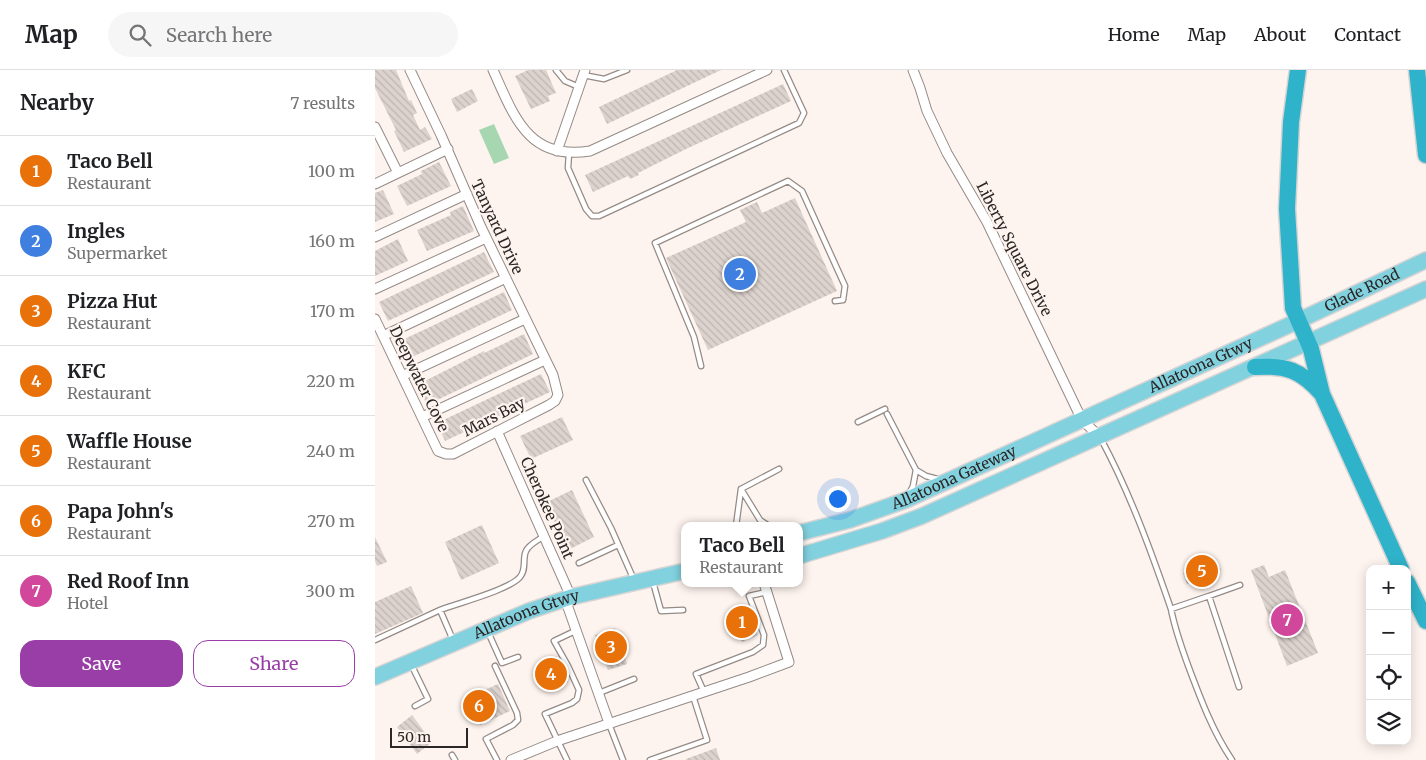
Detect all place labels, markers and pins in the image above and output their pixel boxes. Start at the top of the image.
pin: 2 [724,255,756,293]
pin: 5 [1186,552,1218,590]
pin: 7 [1271,601,1303,639]
pin: 1 [726,603,758,641]
pin: 3 [595,628,627,666]
pin: 4 [535,655,567,693]
pin: 6 [463,687,495,725]

